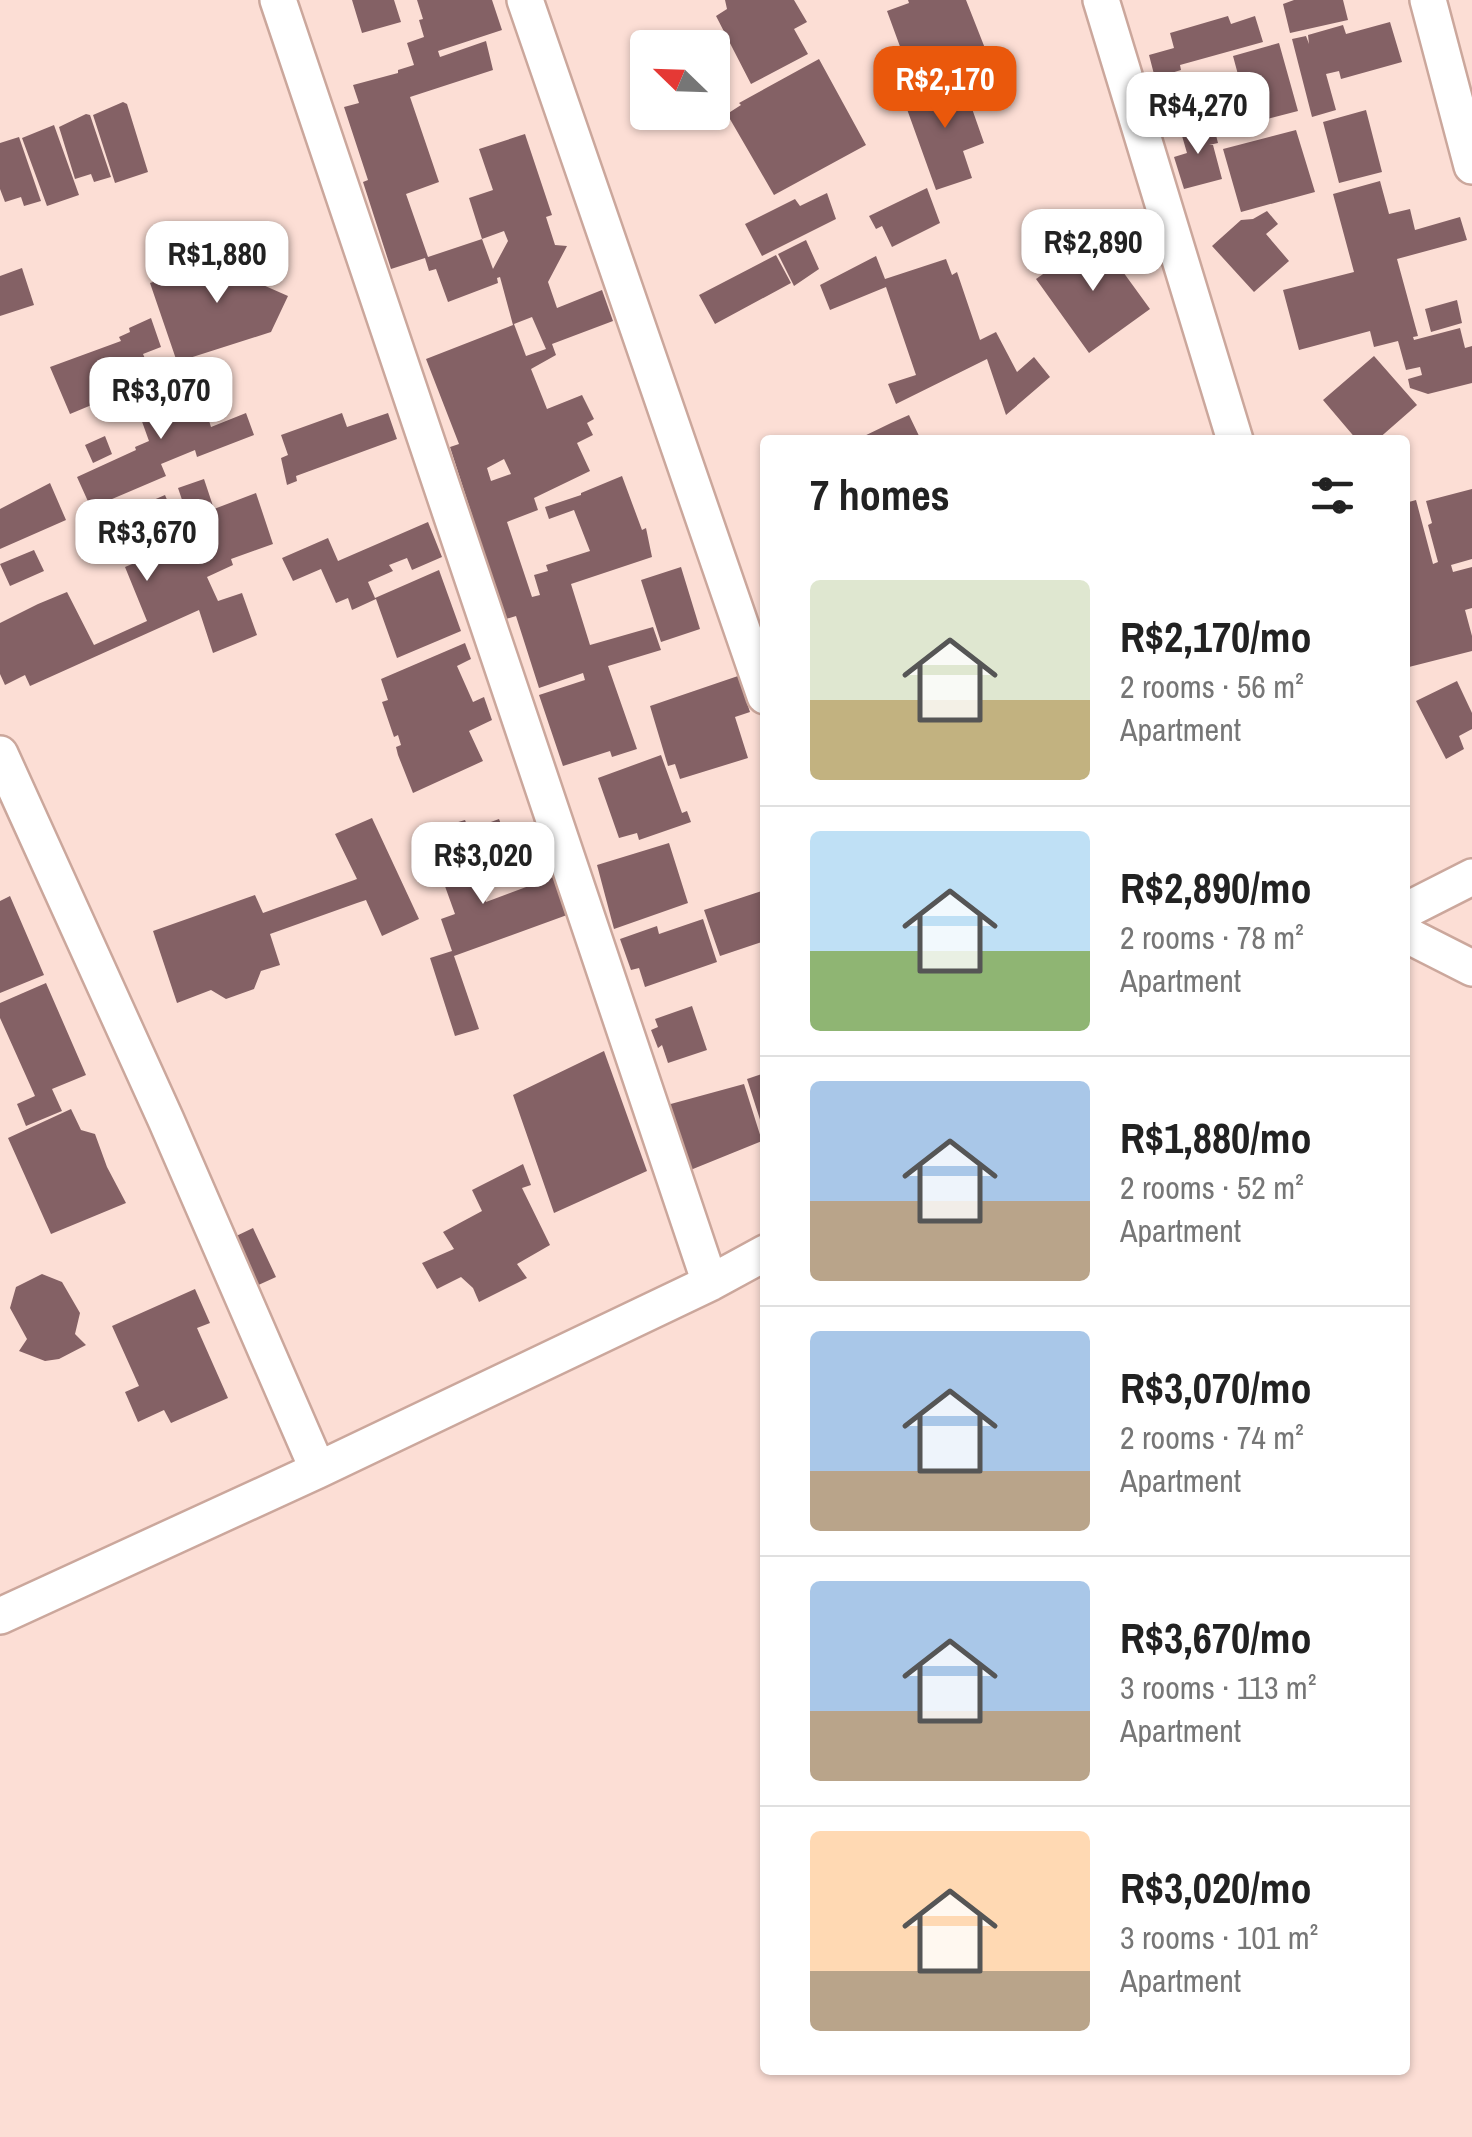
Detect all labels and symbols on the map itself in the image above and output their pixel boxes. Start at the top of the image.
north arrow [630,30,730,130]
pin: R$2,170 [853,46,1037,131]
pin: R$4,270 [1106,72,1290,157]
pin: R$2,890 [1001,209,1185,294]
pin: R$1,880 [125,221,309,306]
pin: R$3,070 [69,357,253,442]
pin: R$3,670 [55,499,239,584]
pin: R$3,020 [391,822,575,907]

